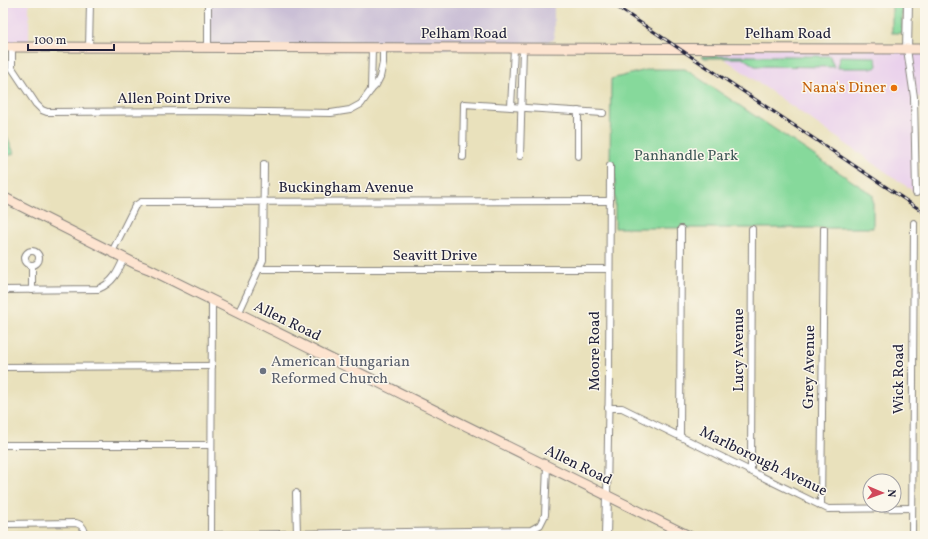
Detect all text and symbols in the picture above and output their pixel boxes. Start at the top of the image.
street label: Pelham Road [421,24,507,45]
street label: Pelham Road [745,24,831,45]
scale bar [28,26,114,52]
text: 100 m [34,33,67,49]
place label: Nana's Diner [802,78,886,99]
marker: Nana's Diner [889,83,899,93]
street label: Allen Point Drive [117,89,231,110]
park label: Panhandle Park [634,146,738,167]
street label: Buckingham Avenue [278,178,414,199]
street label: Seavitt Drive [393,246,477,267]
street label: Allen Road [250,297,324,347]
street label: Lucy Avenue [729,308,750,392]
street label: Moore Road [585,311,606,391]
street label: Grey Avenue [799,325,821,409]
street label: Wick Road [889,344,910,414]
place label: American Hungarian Reformed Church [271,352,410,390]
marker: American Hungarian Reformed Church [258,366,268,376]
street label: Marlborough Avenue [696,422,830,502]
street label: Allen Road [541,441,615,491]
north arrow [862,473,902,513]
text: N [883,489,898,498]

